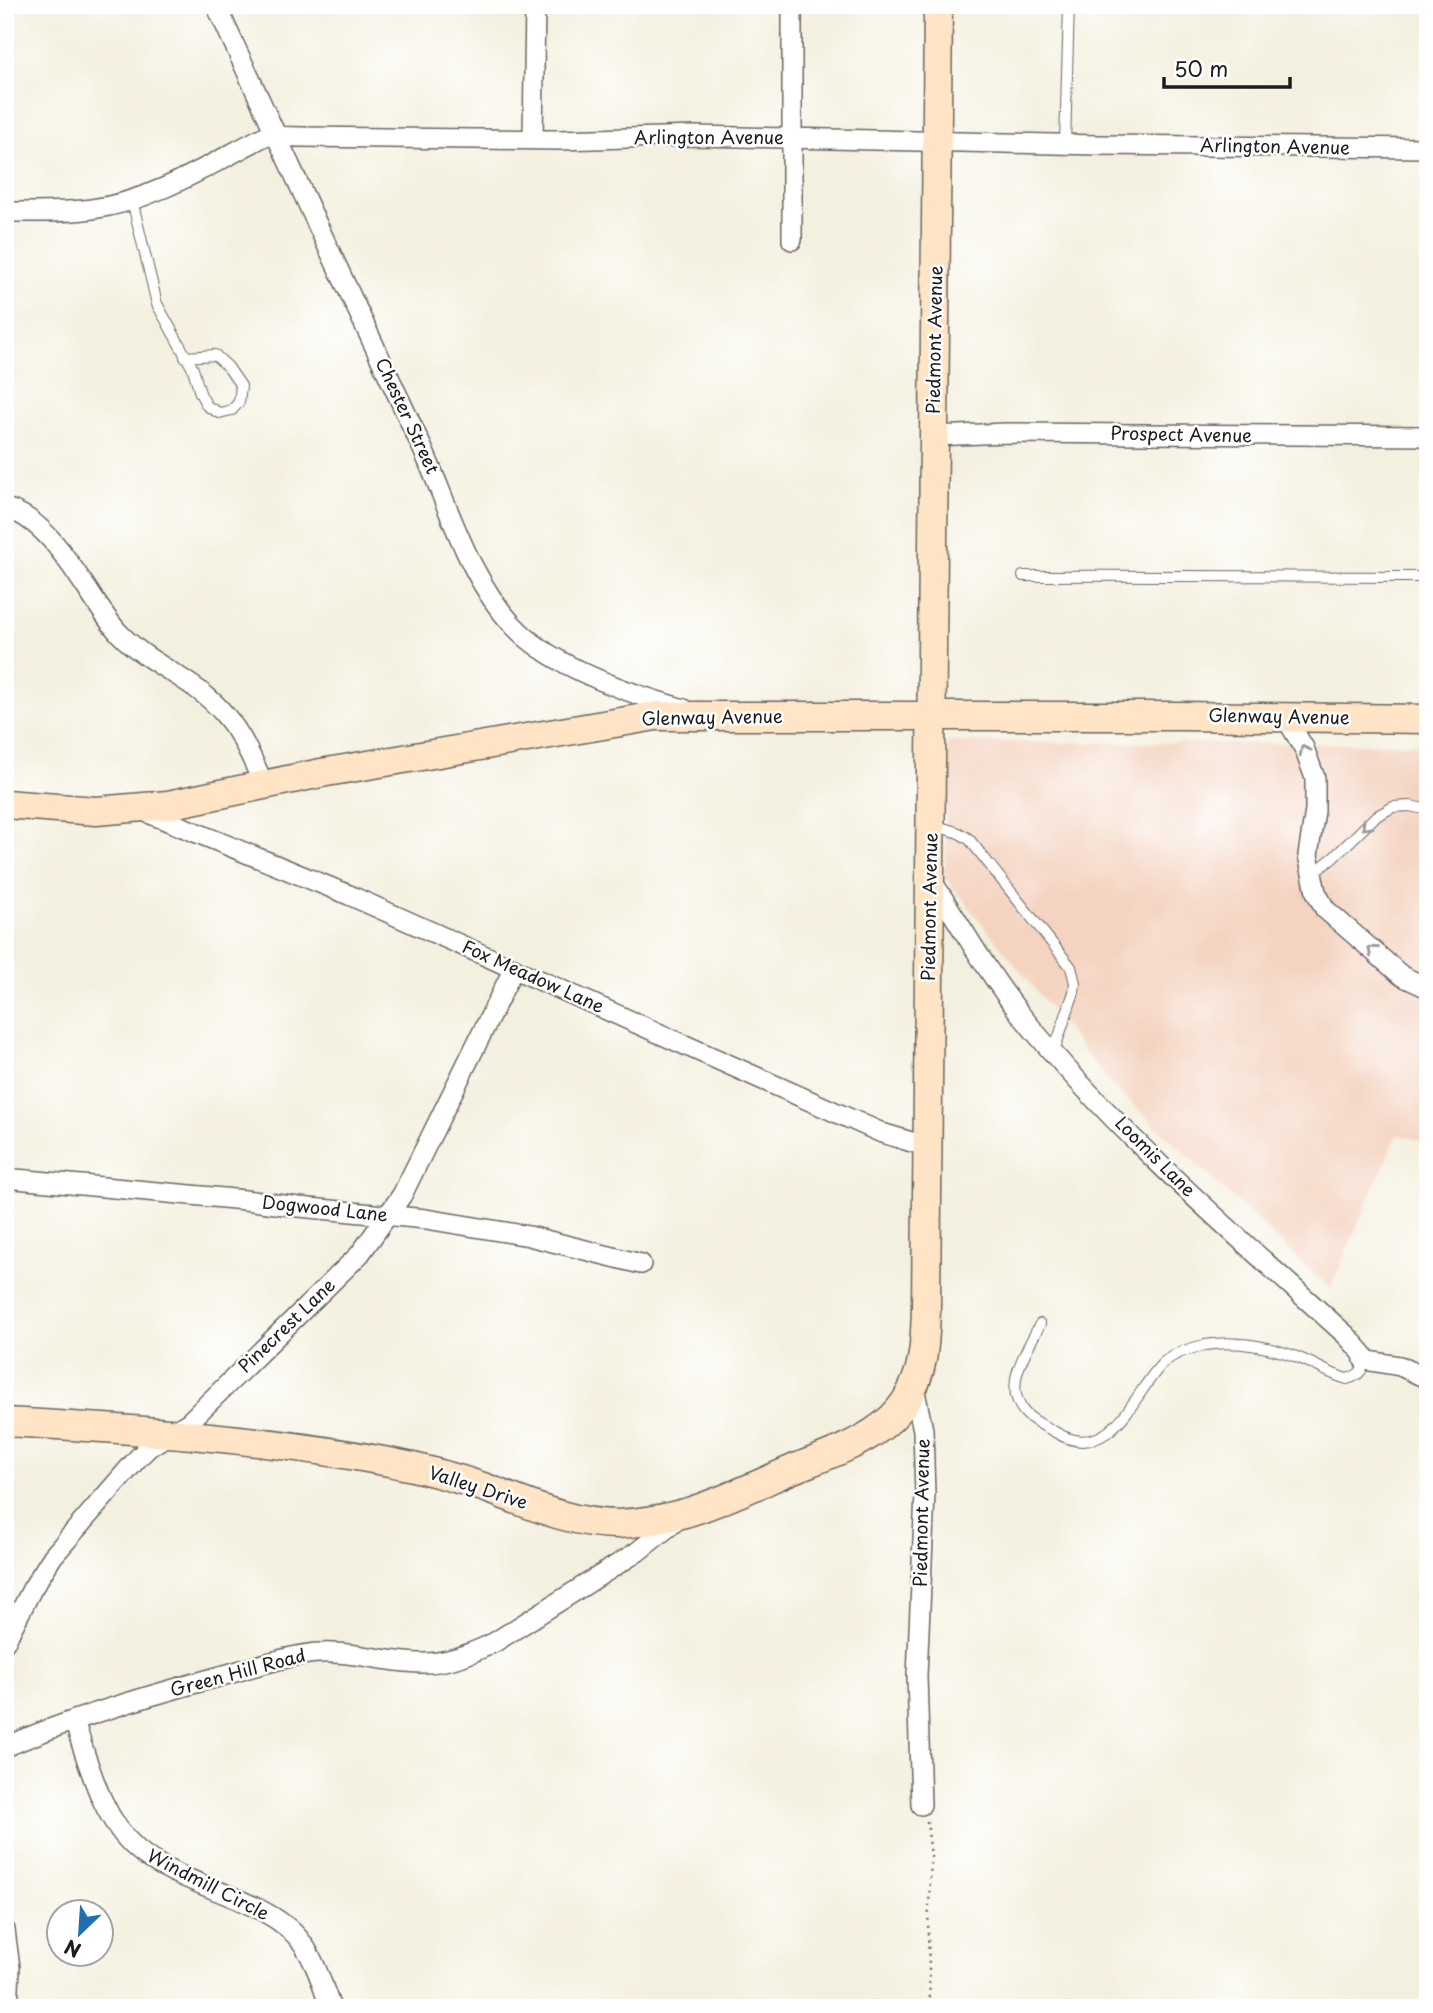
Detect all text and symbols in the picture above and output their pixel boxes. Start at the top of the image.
scale bar [1164,46,1290,90]
text: 50 m [1174,52,1228,84]
street label: Arlington Avenue [634,123,784,150]
street label: Arlington Avenue [1200,131,1350,160]
street label: Piedmont Avenue [919,265,948,415]
street label: Chester Street [370,353,447,478]
street label: Prospect Avenue [1110,419,1252,448]
street label: Glenway Avenue [1208,701,1350,730]
street label: Glenway Avenue [641,702,783,731]
one-way arrow [1298,745,1312,757]
one-way arrow [1362,817,1375,830]
street label: Piedmont Avenue [914,832,943,982]
street label: Fox Meadow Lane [458,932,609,1019]
one-way arrow [1367,946,1380,958]
street label: Loomis Lane [1110,1109,1203,1202]
street label: Dogwood Lane [261,1187,389,1228]
street label: Pinecrest Lane [231,1271,341,1378]
street label: Piedmont Avenue [906,1438,935,1588]
street label: Valley Drive [426,1458,531,1515]
street label: Green Hill Road [167,1640,308,1703]
street label: Windmill Circle [143,1841,274,1926]
north arrow [46,1898,116,1968]
text: N [60,1933,85,1965]

